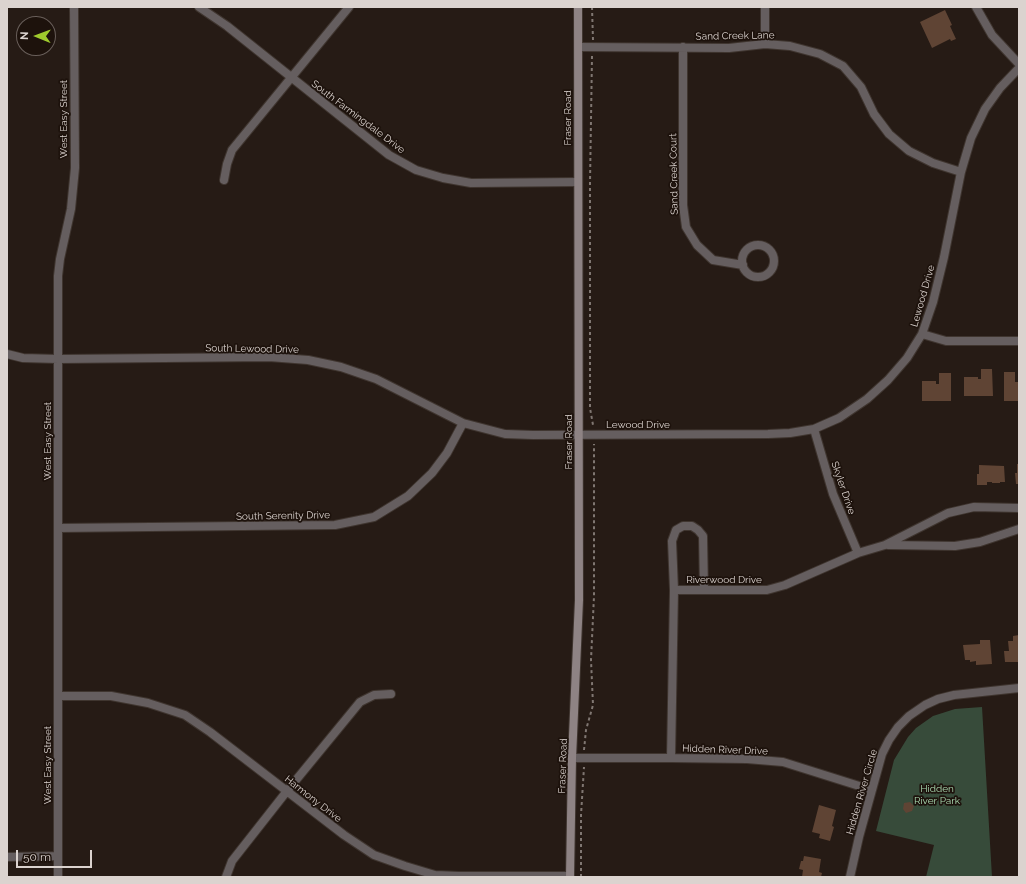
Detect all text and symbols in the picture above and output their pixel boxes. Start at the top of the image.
north arrow [16,16,56,56]
street label: Sand Creek Lane [695,29,775,43]
text: N [18,31,31,40]
street label: South Farmingdale Drive [309,78,407,156]
street label: West Easy Street [58,80,70,158]
street label: Fraser Road [562,90,574,146]
street label: Sand Creek Court [667,133,681,215]
street label: Lewood Drive [908,264,938,328]
street label: South Lewood Drive [205,342,299,356]
street label: West Easy Street [42,402,54,480]
street label: Fraser Road [563,414,575,470]
street label: Lewood Drive [606,419,670,431]
street label: Skyler Drive [828,460,858,516]
street label: South Serenity Drive [236,509,330,523]
street label: Riverwood Drive [686,574,762,586]
street label: West Easy Street [42,726,54,804]
street label: Fraser Road [556,738,570,794]
street label: Hidden River Drive [682,743,768,757]
street label: Hidden River Circle [844,748,880,836]
street label: Harmony Drive [282,773,344,825]
park label: Hidden River Park [914,783,960,806]
scale bar [18,842,94,868]
text: 50 m [23,850,51,864]

